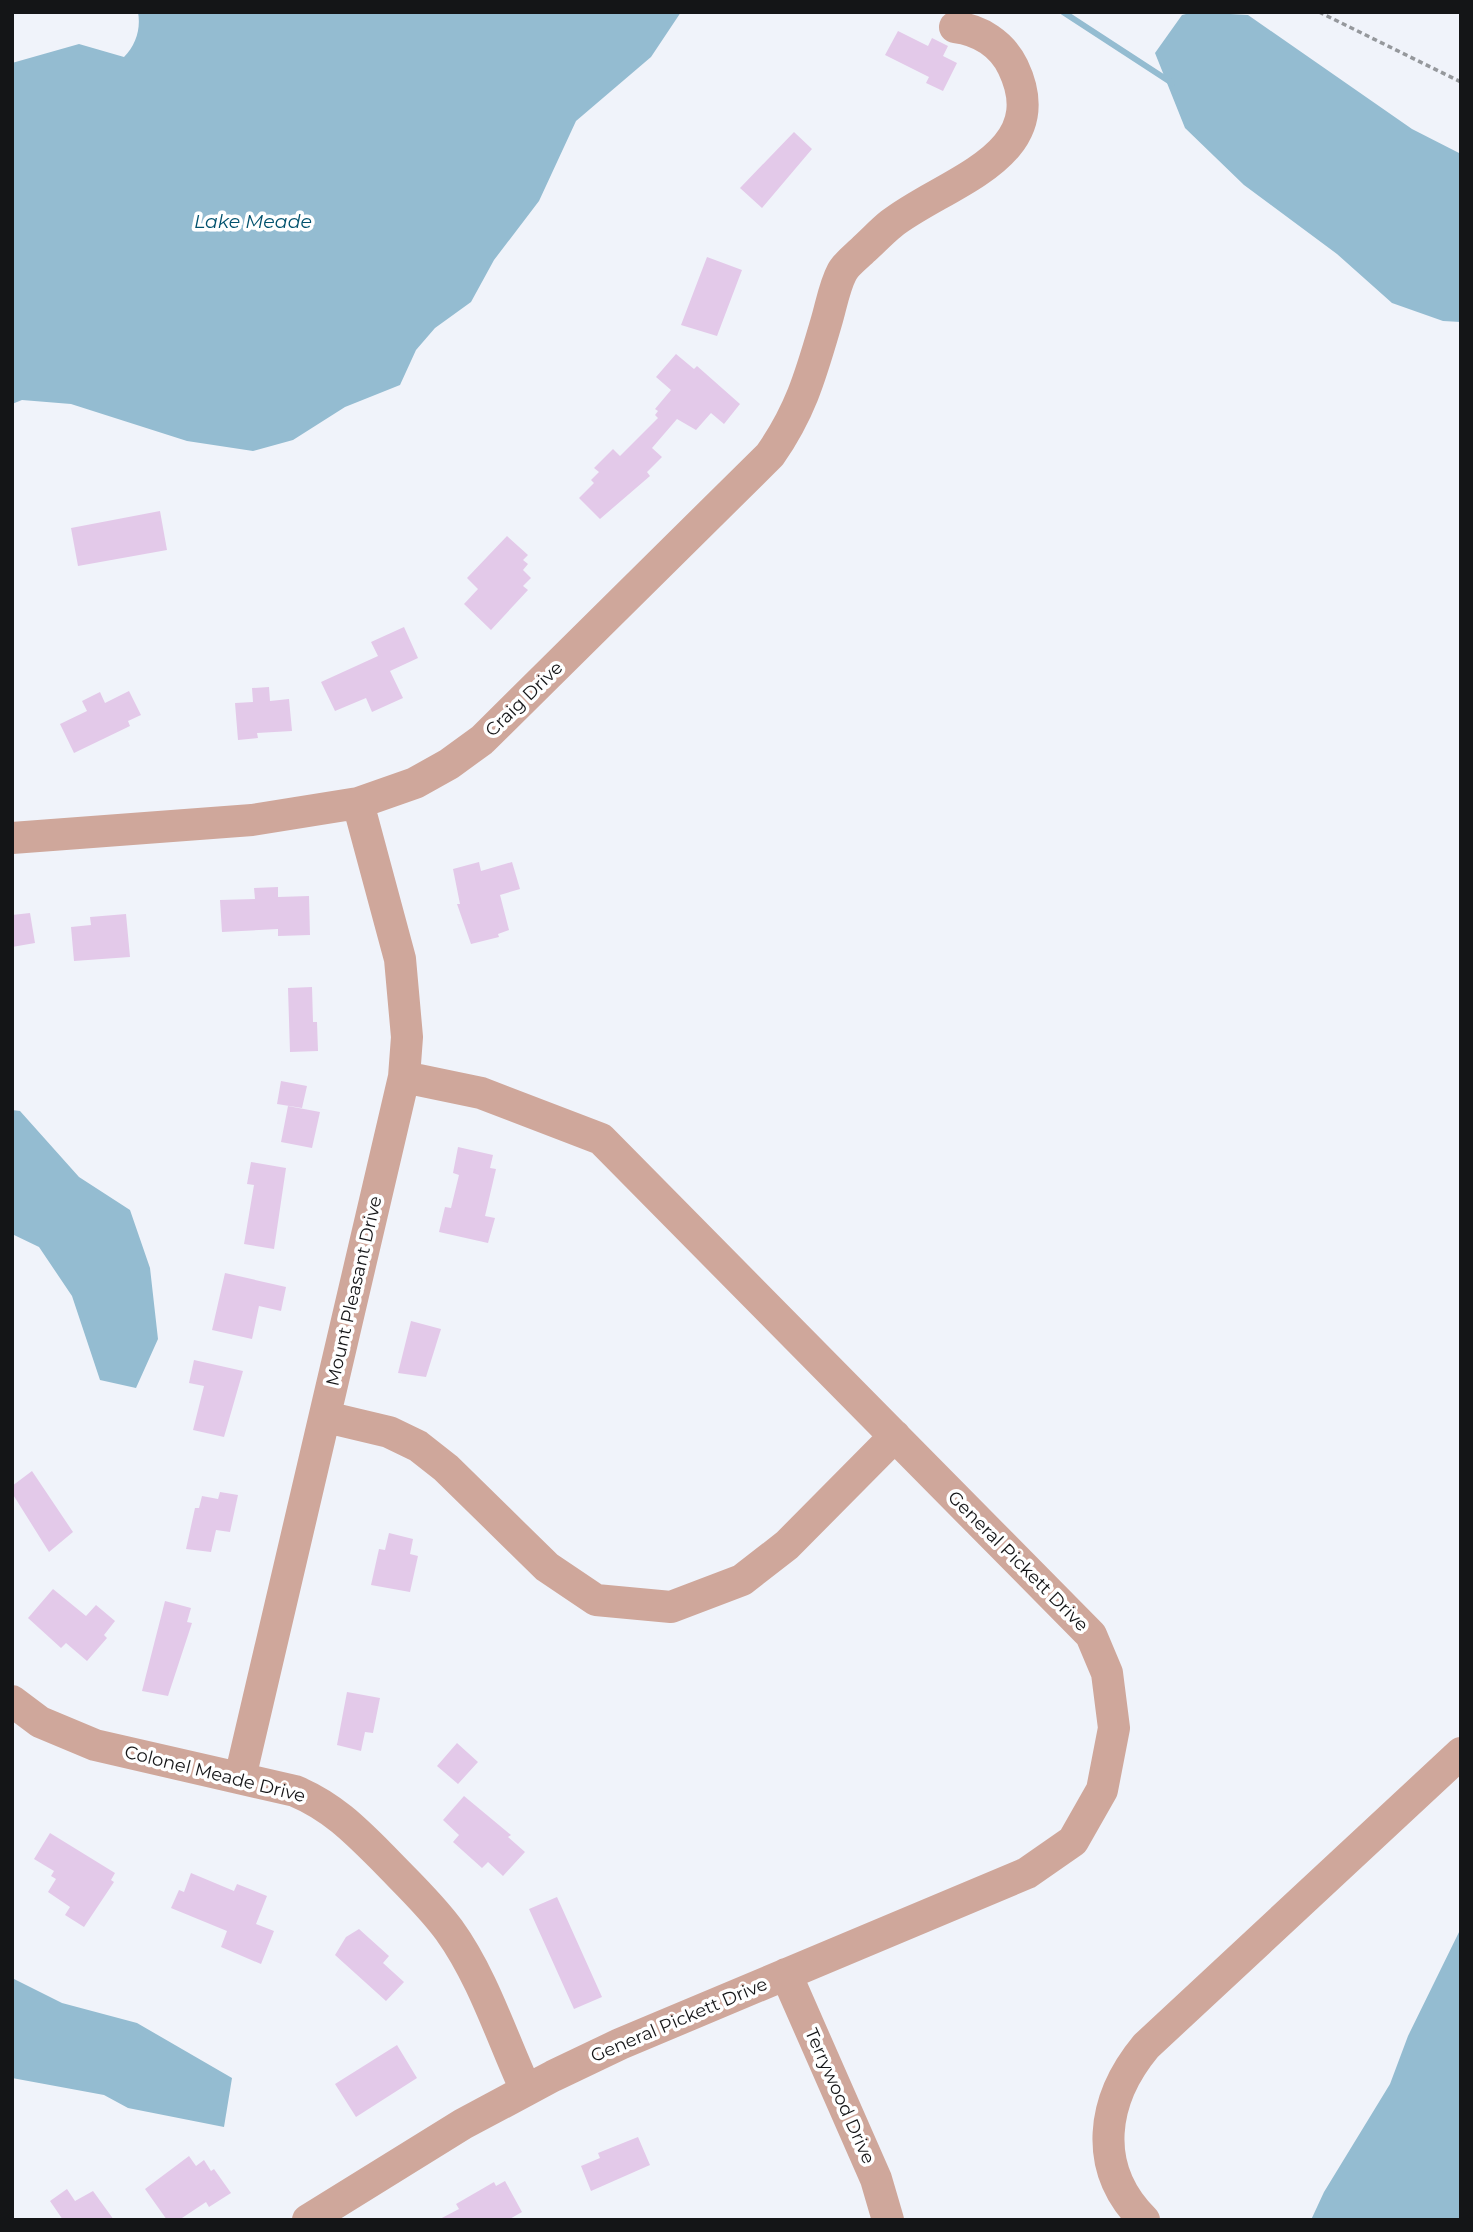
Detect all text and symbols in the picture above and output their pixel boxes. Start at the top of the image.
water label: Lake Meade [194,210,312,233]
street label: Craig Drive [481,657,567,741]
street label: Mount Pleasant Drive [321,1194,387,1388]
street label: General Pickett Drive [943,1486,1093,1636]
street label: Colonel Meade Drive [122,1741,308,1807]
street label: General Pickett Drive [587,1973,771,2067]
street label: Terrywood Drive [800,2025,880,2167]

